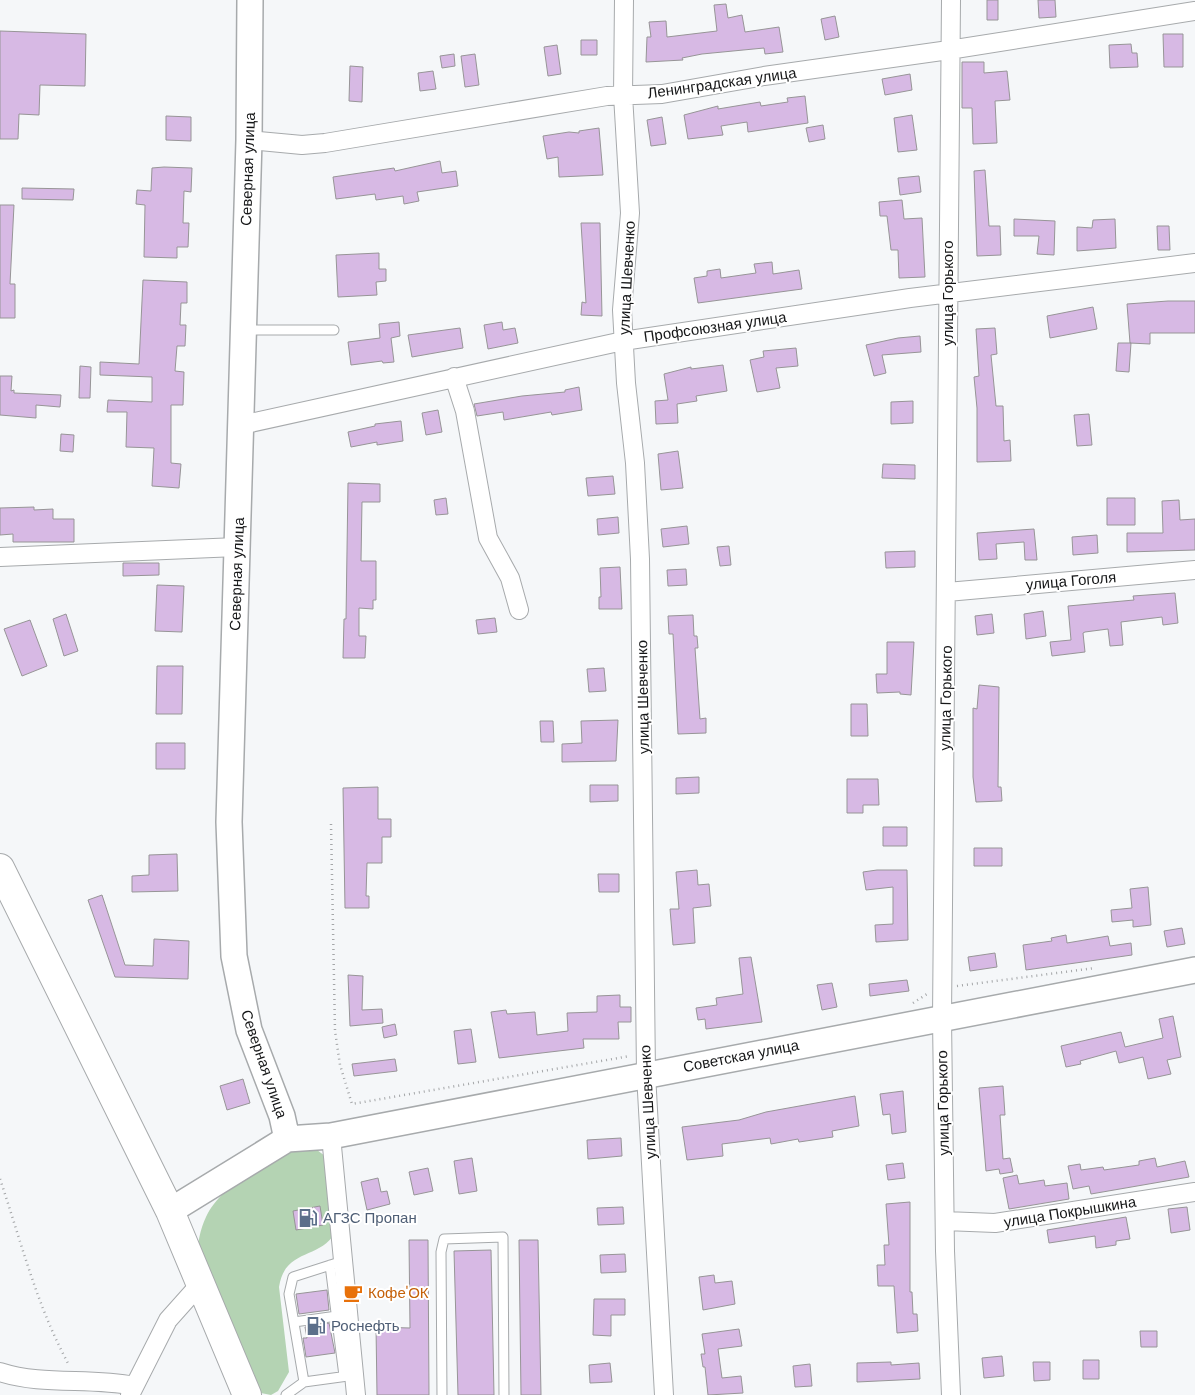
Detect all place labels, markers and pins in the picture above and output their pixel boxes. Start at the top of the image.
fuel station icon: АГЗС Пропан [297,1207,319,1229]
place label: АГЗС Пропан [323,1208,417,1228]
cafe icon: Кофе'ОК [342,1282,364,1304]
place label: Кофе'ОК [368,1283,429,1303]
fuel station icon: Роснефть [305,1315,327,1337]
place label: Роснефть [331,1316,400,1336]

